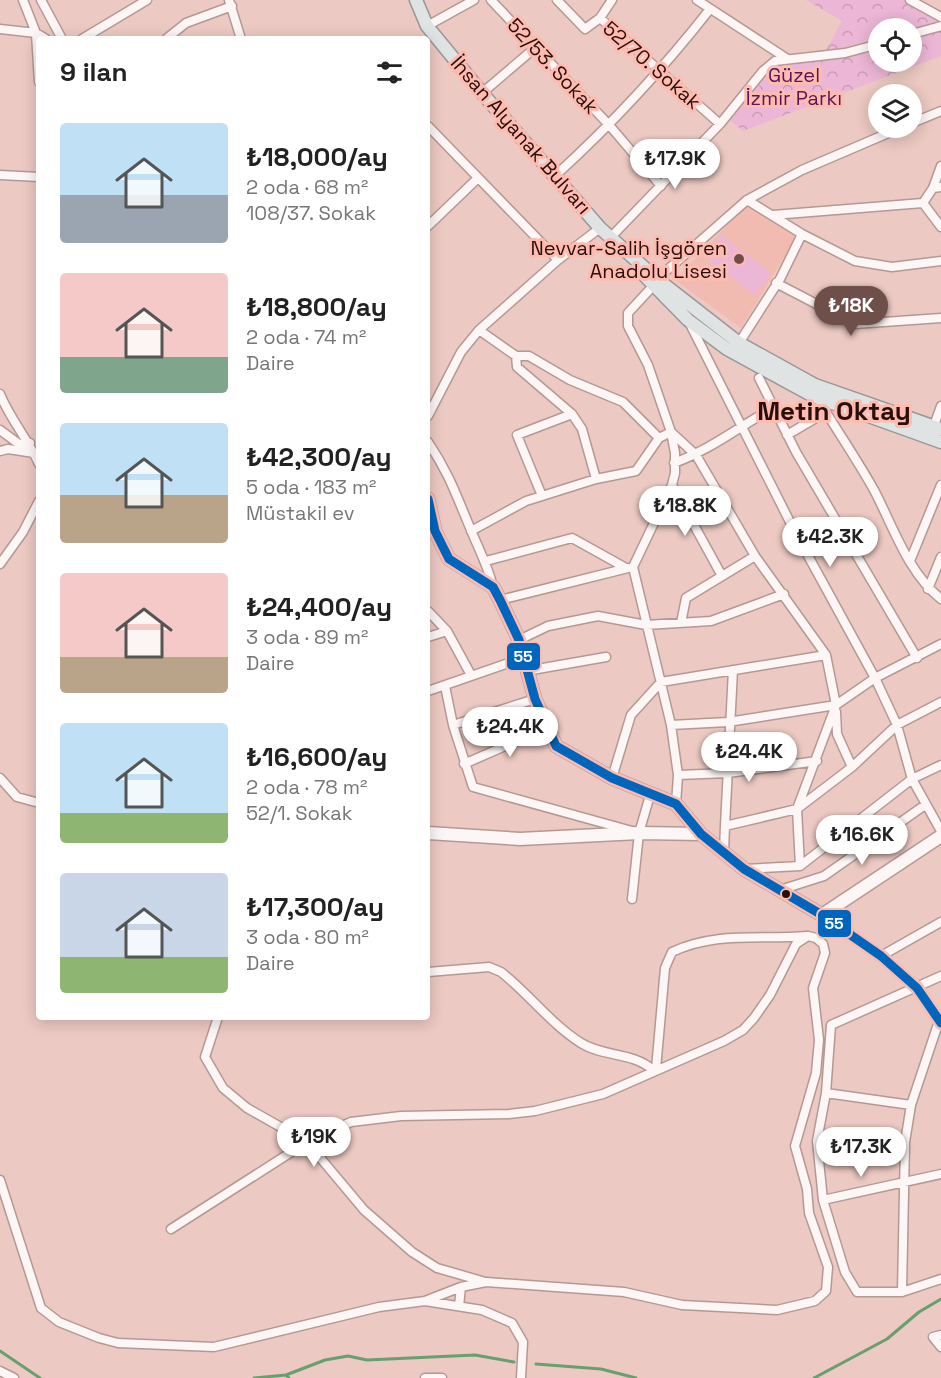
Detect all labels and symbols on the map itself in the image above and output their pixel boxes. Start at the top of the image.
street label: 52/53. Sokak [502,12,604,120]
street label: 52/70. Sokak [597,15,707,115]
street label: İhsan Alyanak Bulvarı [445,50,597,220]
park label: Güzel İzmir Parkı [746,62,842,111]
pin: ₺17.9K [626,139,724,190]
place label: Nevvar-Salih İşgören Anadolu Lisesi [530,235,727,284]
marker: Nevvar-Salih İşgören Anadolu Lisesi [732,252,746,266]
pin: ₺18K [815,286,887,337]
district label: Metin Oktay [757,394,911,428]
pin: ₺18.8K [636,486,734,537]
pin: ₺42.3K [781,517,879,568]
line badge: 55 [506,642,541,671]
text: 55 [513,646,533,667]
pin: ₺24.4K [461,707,559,758]
pin: ₺24.4K [700,732,798,783]
pin: ₺16.6K [813,815,911,866]
unlabelled marker [780,888,792,900]
line badge: 55 [817,909,852,938]
text: 55 [824,913,844,934]
pin: ₺19K [278,1117,350,1168]
pin: ₺17.3K [812,1127,910,1178]

